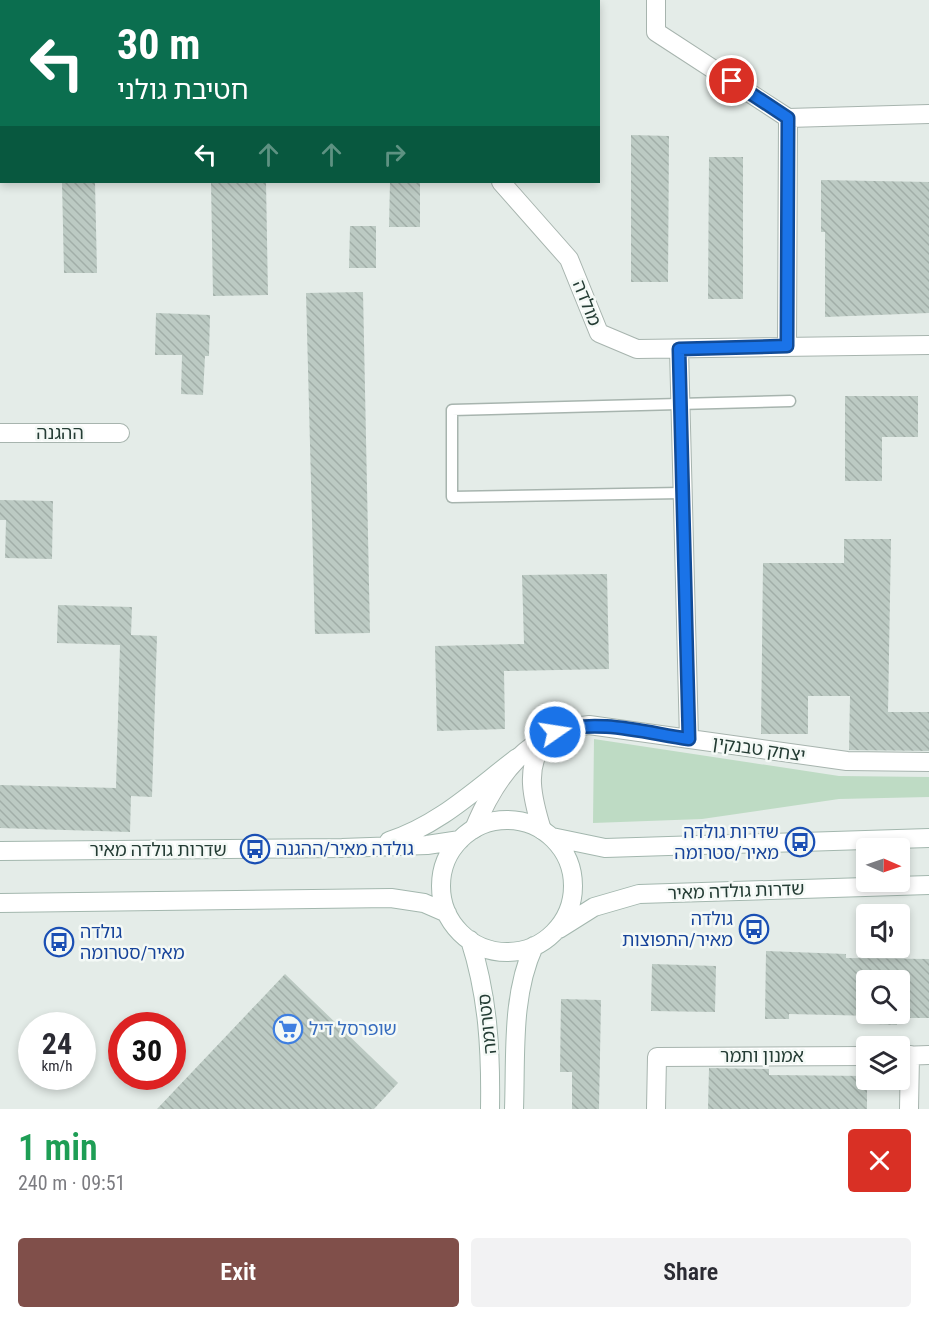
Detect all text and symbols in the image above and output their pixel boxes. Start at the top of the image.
text: 30 m [117,20,200,69]
icon: left [18,24,96,102]
pin [706,55,757,106]
icon: arrive [715,64,748,97]
text: חטיבת גולני [117,74,249,106]
icon: left [189,138,222,171]
icon: ahead [252,138,285,171]
icon: ahead [315,138,348,171]
icon: right [378,138,411,171]
street label: מולדה [569,277,606,329]
street label: ההגנה [36,422,84,443]
position arrow [523,700,587,764]
street label: יצחק טבנקין [711,732,807,765]
place label: שדרות גולדה מאיר/סטרומה [674,821,779,863]
bus stop icon: שדרות גולדה מאיר/סטרומה [784,826,816,858]
bus stop icon: גולדה מאיר/ההגנה [239,833,271,865]
place label: גולדה מאיר/ההגנה [276,838,414,859]
north arrow [856,838,910,892]
map controls [856,838,910,1090]
street label: שדרות גולדה מאיר [89,839,227,860]
street label: שדרות גולדה מאיר [667,878,805,903]
button: sound [856,904,910,958]
place label: גולדה מאיר/התפוצות [622,908,733,950]
bus stop icon: גולדה מאיר/התפוצות [738,913,770,945]
place label: גולדה מאיר/סטרומה [80,921,185,963]
bus stop icon: גולדה מאיר/סטרומה [43,926,75,958]
button: search [856,970,910,1024]
street label: סטרומה [473,993,500,1055]
speed limit sign: 30 [108,1012,186,1090]
supermarket icon: שופרסל דיל [272,1013,304,1045]
place label: שופרסל דיל [309,1018,397,1039]
text: 24 [42,1026,72,1061]
button: layers [856,1036,910,1090]
street label: אמנון ותמר [720,1045,804,1066]
text: km/h [42,1057,72,1075]
text: 1 min [18,1127,98,1169]
button: close [848,1129,911,1192]
text: 240 m · 09:51 [18,1171,125,1195]
button: Exit [18,1238,459,1307]
button: Share [471,1238,911,1307]

